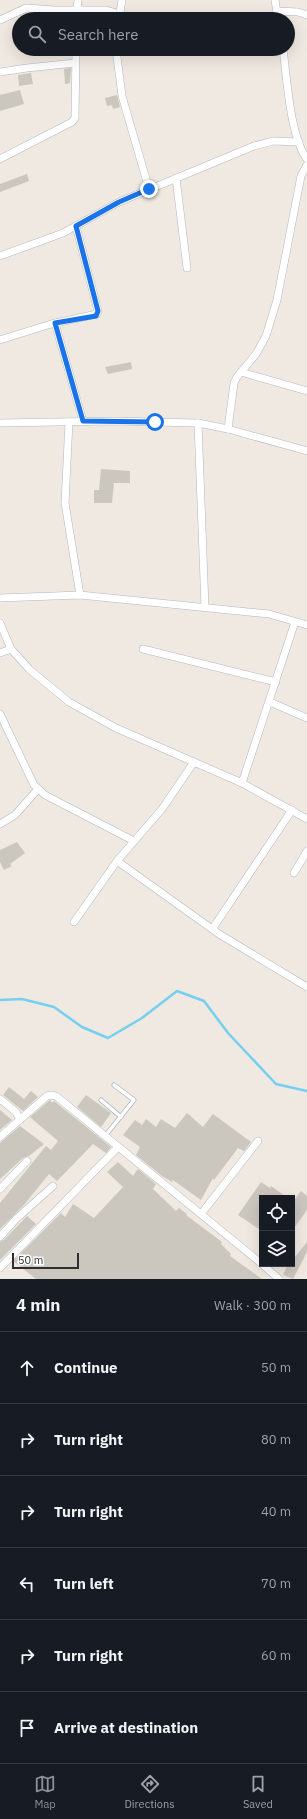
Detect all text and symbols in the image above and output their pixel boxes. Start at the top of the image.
search box [12,12,295,56]
icon: search [26,23,48,45]
text: Search here [58,25,138,44]
route end [140,180,158,198]
route start [146,413,164,431]
map controls [259,1195,295,1267]
button: locate [259,1195,295,1231]
button: layers [259,1231,295,1267]
scale bar [12,1251,79,1270]
text: 50 m [18,1253,43,1267]
text: 4 min [16,1294,60,1316]
text: Walk · 300 m [214,1297,291,1314]
icon: ahead [16,1357,38,1379]
text: Continue [54,1358,118,1377]
text: 50 m [261,1359,291,1376]
icon: right [16,1429,38,1451]
text: Turn right [54,1430,123,1449]
text: 80 m [261,1431,291,1448]
icon: right [16,1501,38,1523]
text: Turn right [54,1502,123,1521]
text: 40 m [261,1503,291,1520]
icon: left [16,1573,38,1595]
text: Turn left [54,1574,114,1593]
text: 70 m [261,1575,291,1592]
icon: right [16,1645,38,1667]
text: Turn right [54,1646,123,1665]
text: 60 m [261,1647,291,1664]
icon: arrive [16,1717,38,1739]
text: Arrive at destination [54,1718,198,1737]
tab: Map [34,1773,56,1811]
tab: Directions [124,1773,175,1811]
tab: Saved [243,1773,273,1811]

